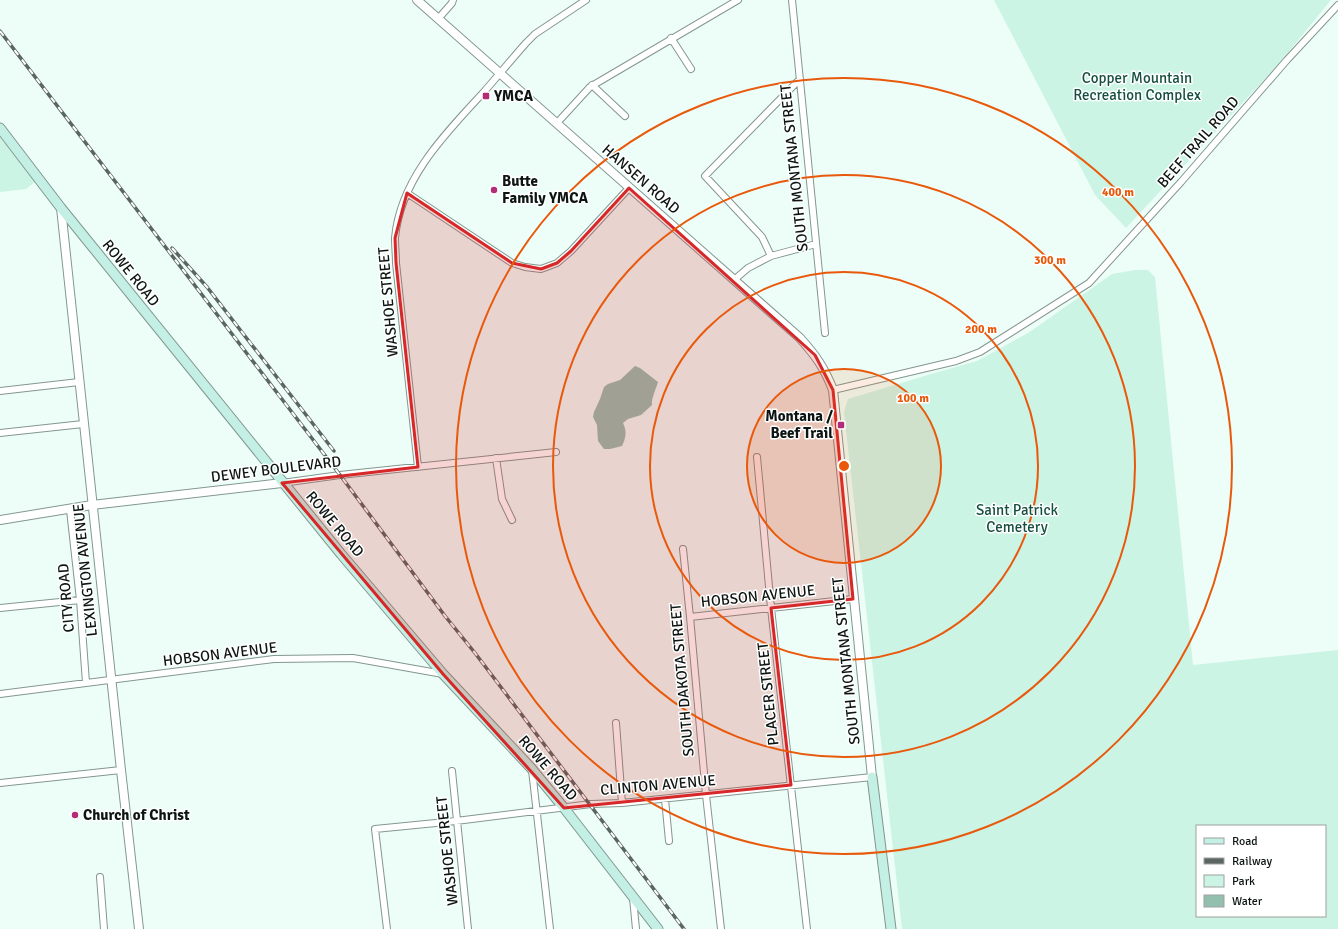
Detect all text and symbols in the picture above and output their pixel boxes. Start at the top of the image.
park label: Copper Mountain Recreation Complex [1073,69,1201,104]
street label: SOUTH MONTANA STREET [776,83,812,253]
place label: YMCA [493,87,533,105]
marker: YMCA [481,91,491,101]
street label: BEEF TRAIL ROAD [1153,93,1243,191]
street label: HANSEN ROAD [598,140,684,218]
place label: Butte Family YMCA [502,172,588,207]
marker: Butte Family YMCA [489,185,499,195]
text: 400 m [1102,185,1134,200]
street label: ROWE ROAD [99,236,163,310]
street label: WASHOE STREET [374,246,402,358]
text: 300 m [1034,253,1066,268]
text: 200 m [965,322,997,337]
text: 100 m [897,391,929,406]
place label: Montana / Beef Trail [765,407,833,442]
marker: Montana / Beef Trail [836,420,846,430]
street label: DEWEY BOULEVARD [210,452,342,486]
centre of rings [837,459,851,473]
street label: ROWE ROAD [302,487,368,561]
park label: Saint Patrick Cemetery [976,501,1059,536]
street label: LEXINGTON AVENUE [69,503,101,637]
street label: CITY ROAD [54,563,78,633]
street label: SOUTH MONTANA STREET [828,576,864,746]
street label: HOBSON AVENUE [700,581,816,611]
street label: SOUTH DAKOTA STREET [666,602,698,757]
street label: HOBSON AVENUE [162,638,278,670]
street label: PLACER STREET [754,641,782,747]
street label: ROWE ROAD [515,732,581,804]
street label: CLINTON AVENUE [599,771,717,799]
street label: WASHOE STREET [432,795,462,907]
place label: Church of Christ [83,806,190,824]
marker: Church of Christ [70,810,80,820]
legend [1196,825,1326,917]
text: Road [1232,834,1258,849]
text: Railway [1232,854,1272,869]
text: Park [1232,874,1255,889]
text: Water [1232,894,1263,909]

